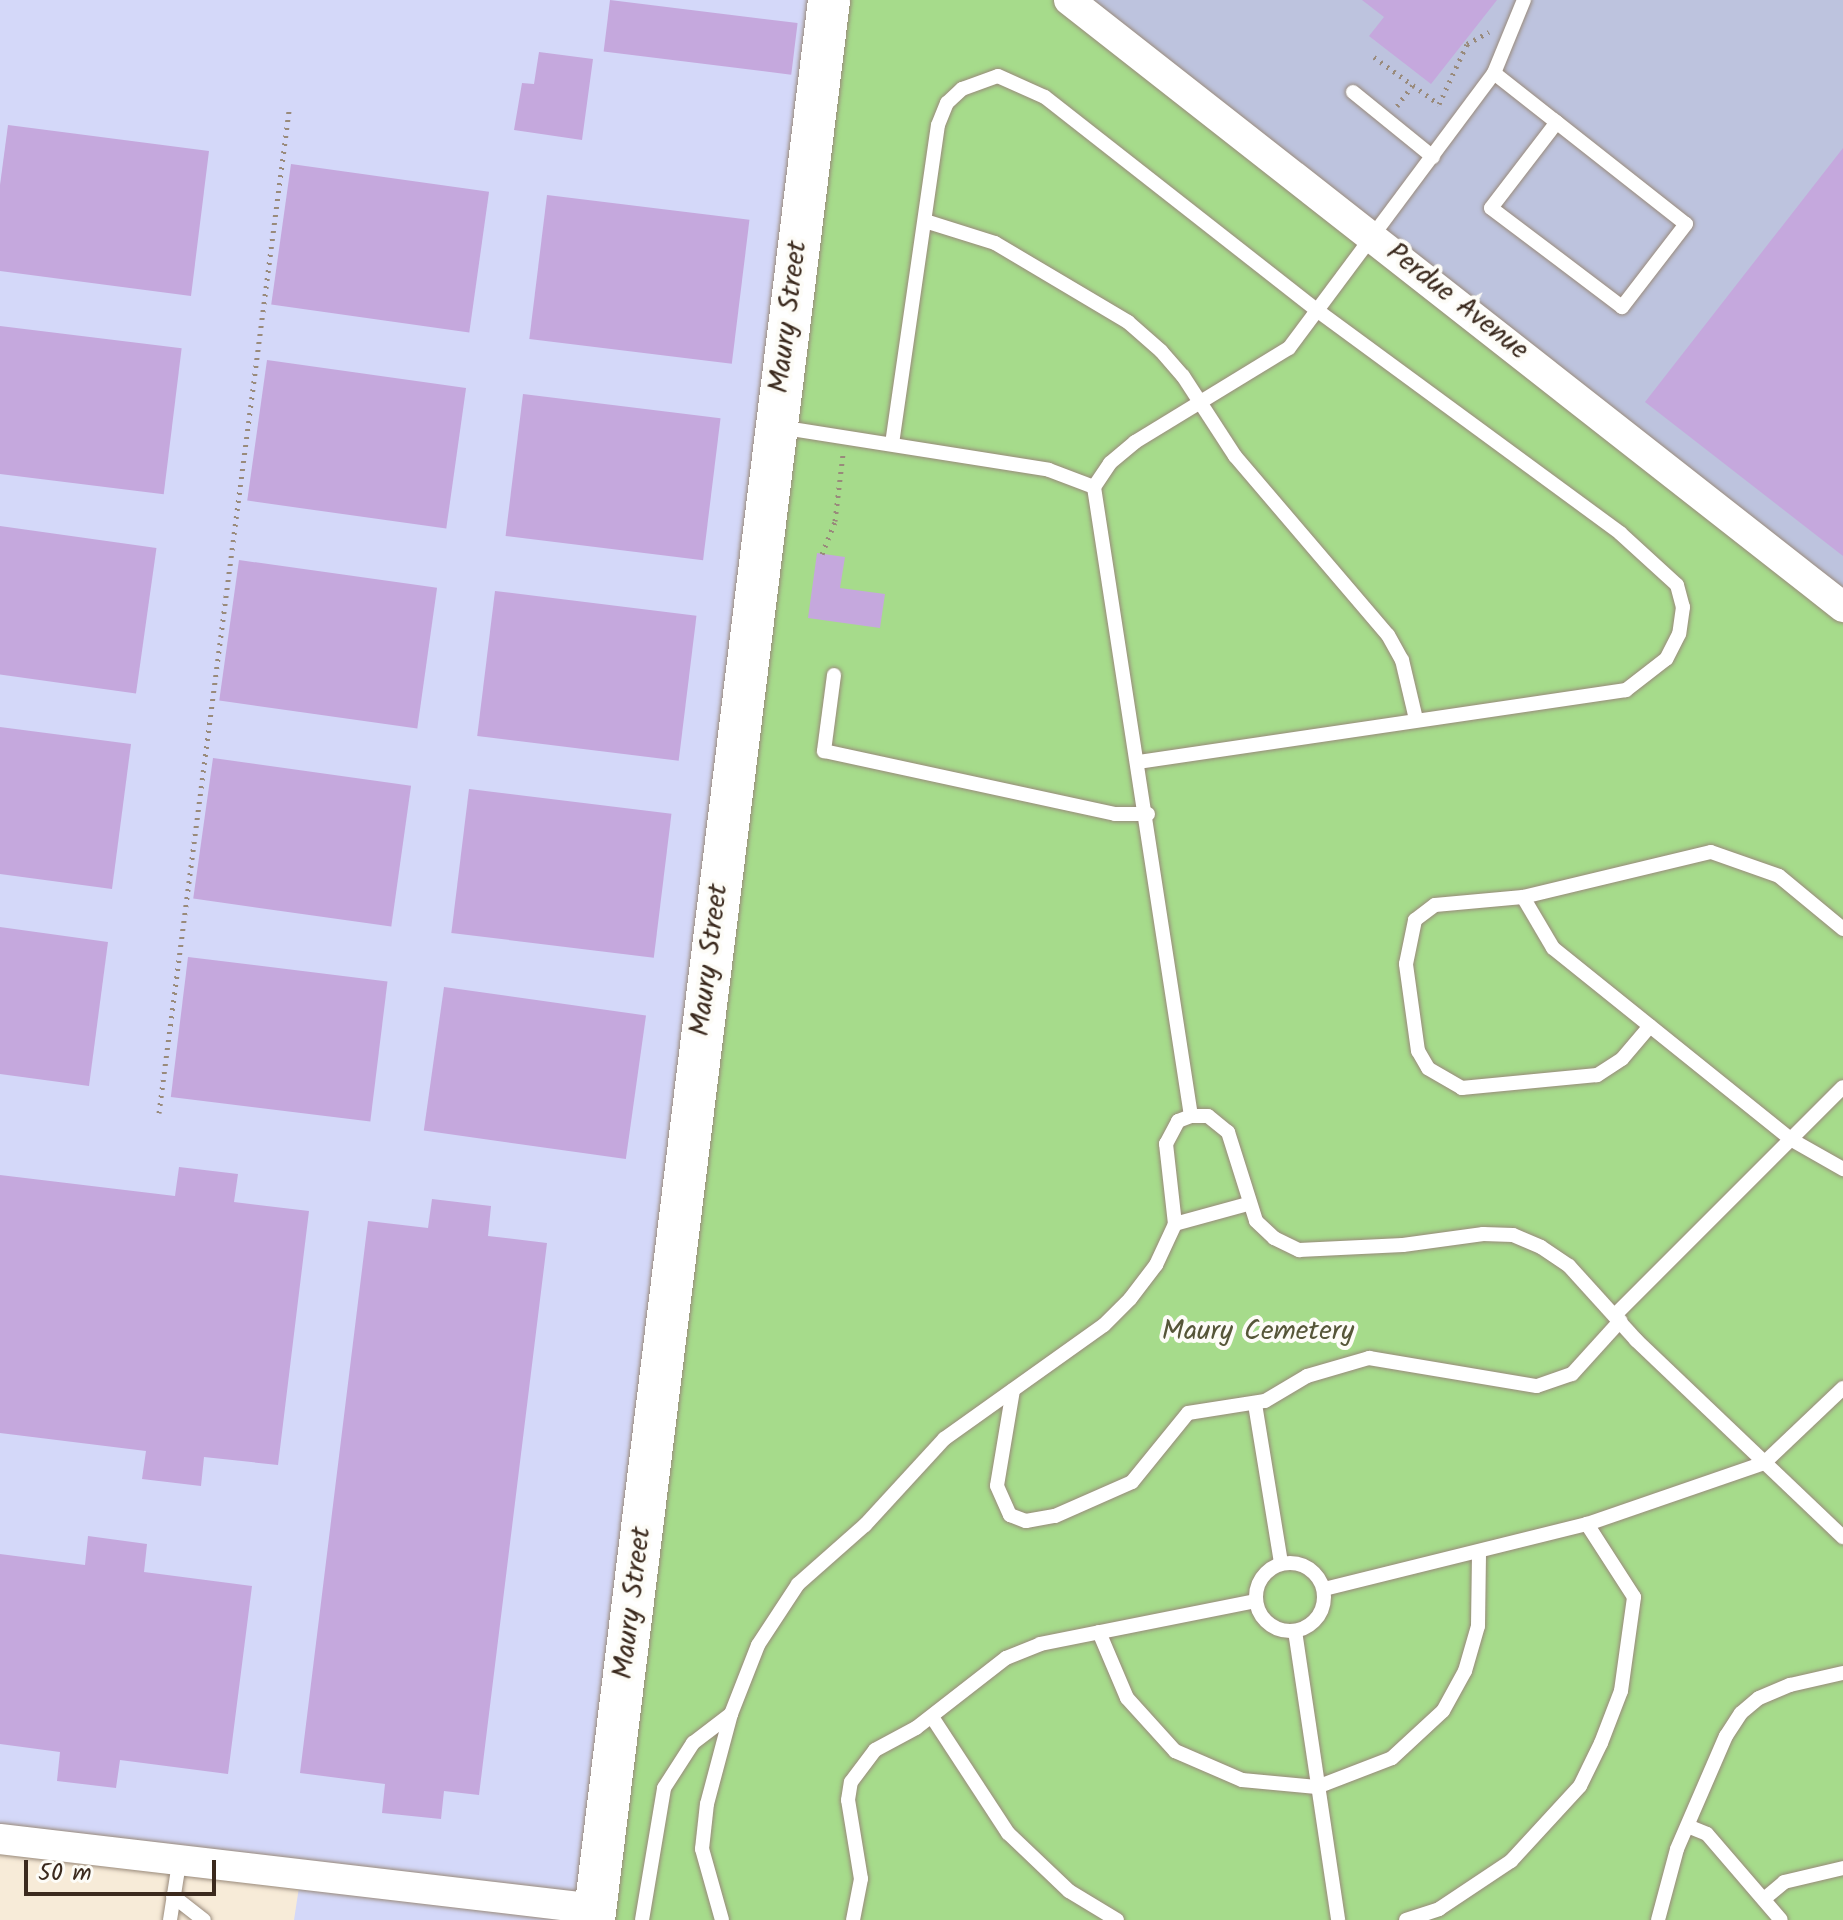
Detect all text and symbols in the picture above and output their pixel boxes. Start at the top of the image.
street label: Perdue Avenue [1379,236,1535,368]
street label: Maury Street [763,239,815,395]
street label: Maury Street [684,882,736,1038]
park label: Maury Cemetery [1162,1315,1354,1349]
street label: Maury Street [607,1525,659,1681]
scale bar [28,1844,220,1894]
text: 50 m [38,1854,92,1893]

